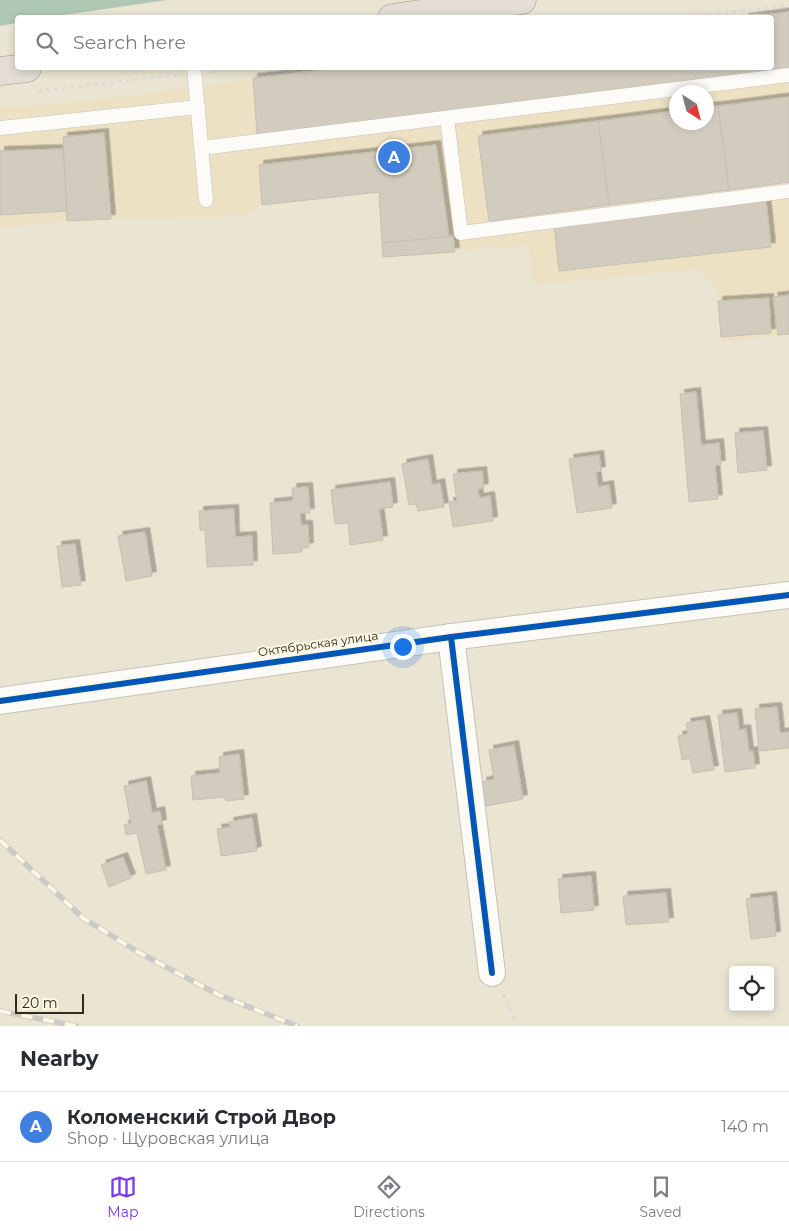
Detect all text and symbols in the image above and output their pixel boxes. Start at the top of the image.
search box [15,15,774,70]
icon: search [33,29,61,57]
text: Search here [73,31,186,54]
north arrow [669,85,714,130]
pin: A [378,138,410,176]
street label: Октябрьская улица [257,628,379,659]
your location [390,634,416,660]
map controls [729,966,774,1011]
button: locate [729,966,774,1011]
scale bar [15,991,84,1014]
text: 20 m [22,994,58,1012]
text: Nearby [20,1046,99,1071]
text: Коломенский Строй Двор [67,1106,336,1129]
text: A [30,1117,42,1136]
text: 140 m [721,1117,769,1136]
text: Shop · Щуровская улица [67,1129,269,1148]
tab: Map [107,1173,138,1221]
tab: Directions [353,1173,425,1221]
tab: Saved [640,1173,682,1221]

